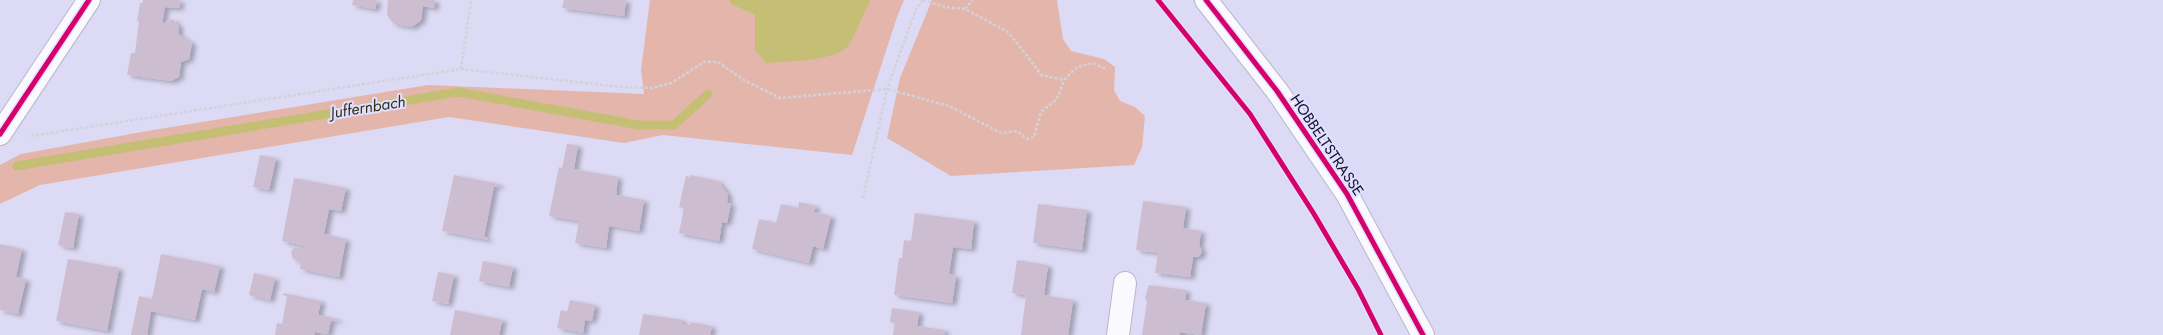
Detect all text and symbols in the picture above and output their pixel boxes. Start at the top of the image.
water label: Juffernbach [326,90,407,125]
street label: HOBBELTSTRASSE [1285,90,1369,200]

